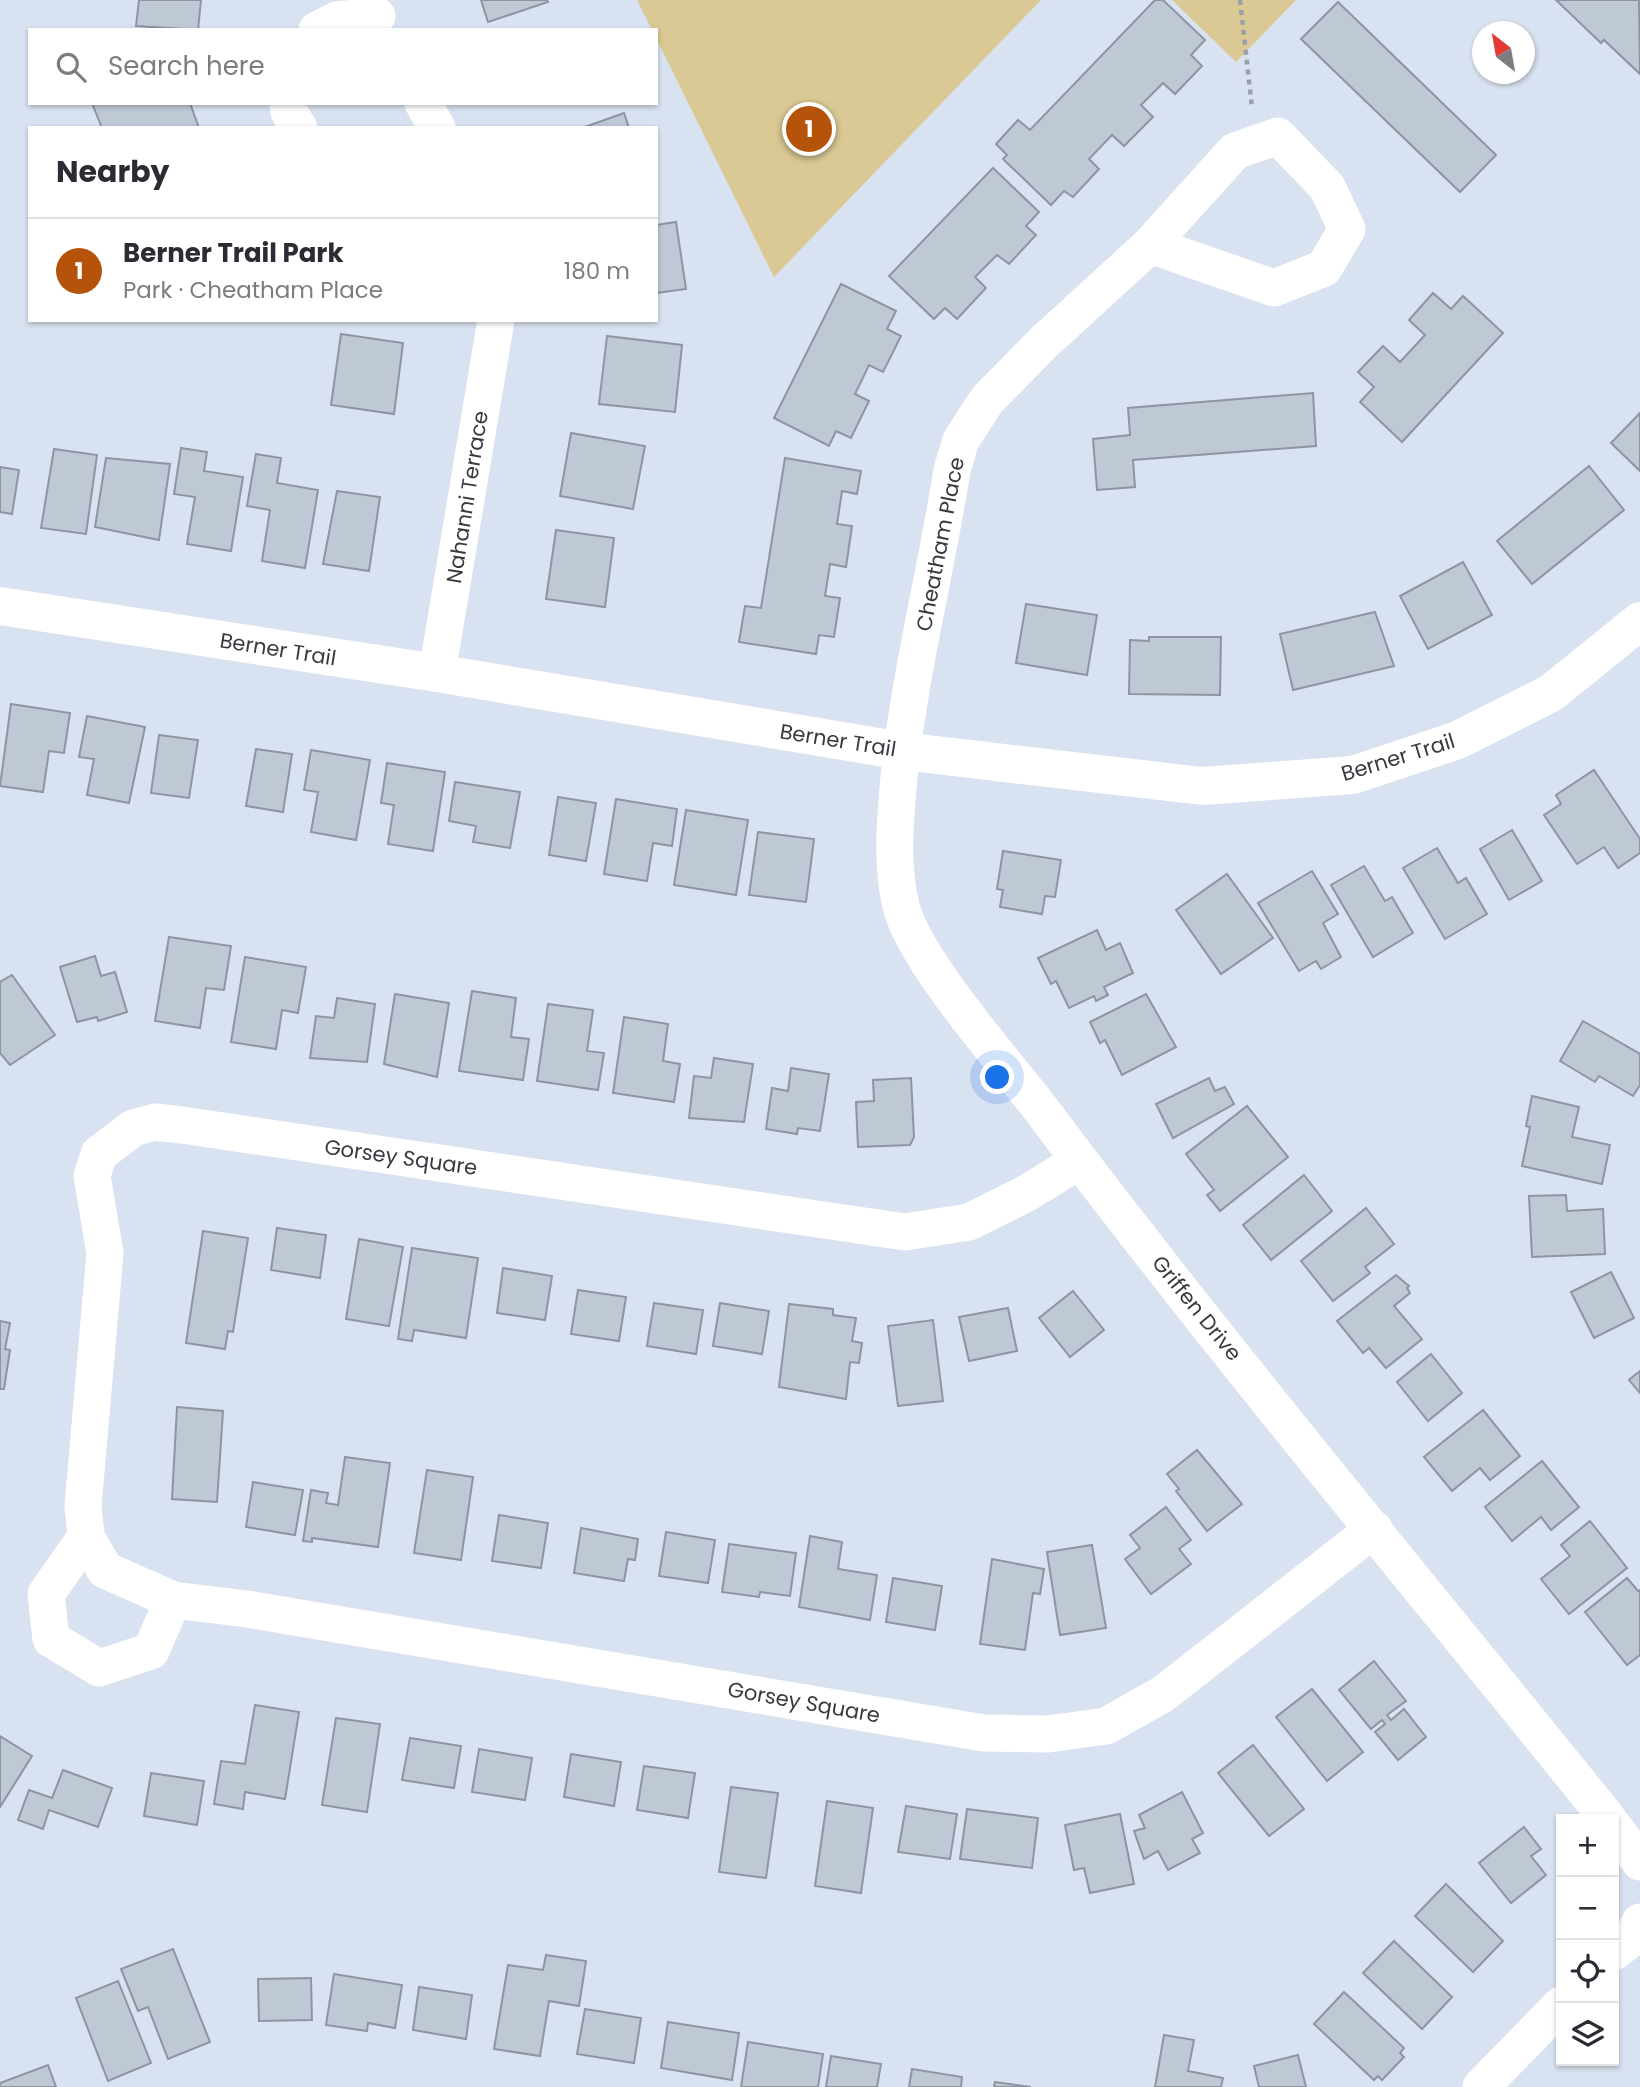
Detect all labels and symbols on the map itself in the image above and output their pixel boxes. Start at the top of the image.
north arrow [1472,21,1535,84]
pin: 1 [786,103,832,155]
street label: Nahanni Terrace [439,409,495,585]
street label: Cheatham Place [909,455,971,633]
street label: Berner Trail [218,625,338,673]
street label: Berner Trail [778,716,898,764]
street label: Berner Trail [1338,726,1458,788]
your location [980,1060,1014,1094]
street label: Gorsey Square [323,1132,479,1182]
street label: Griffen Drive [1145,1249,1249,1367]
street label: Gorsey Square [726,1674,882,1730]

